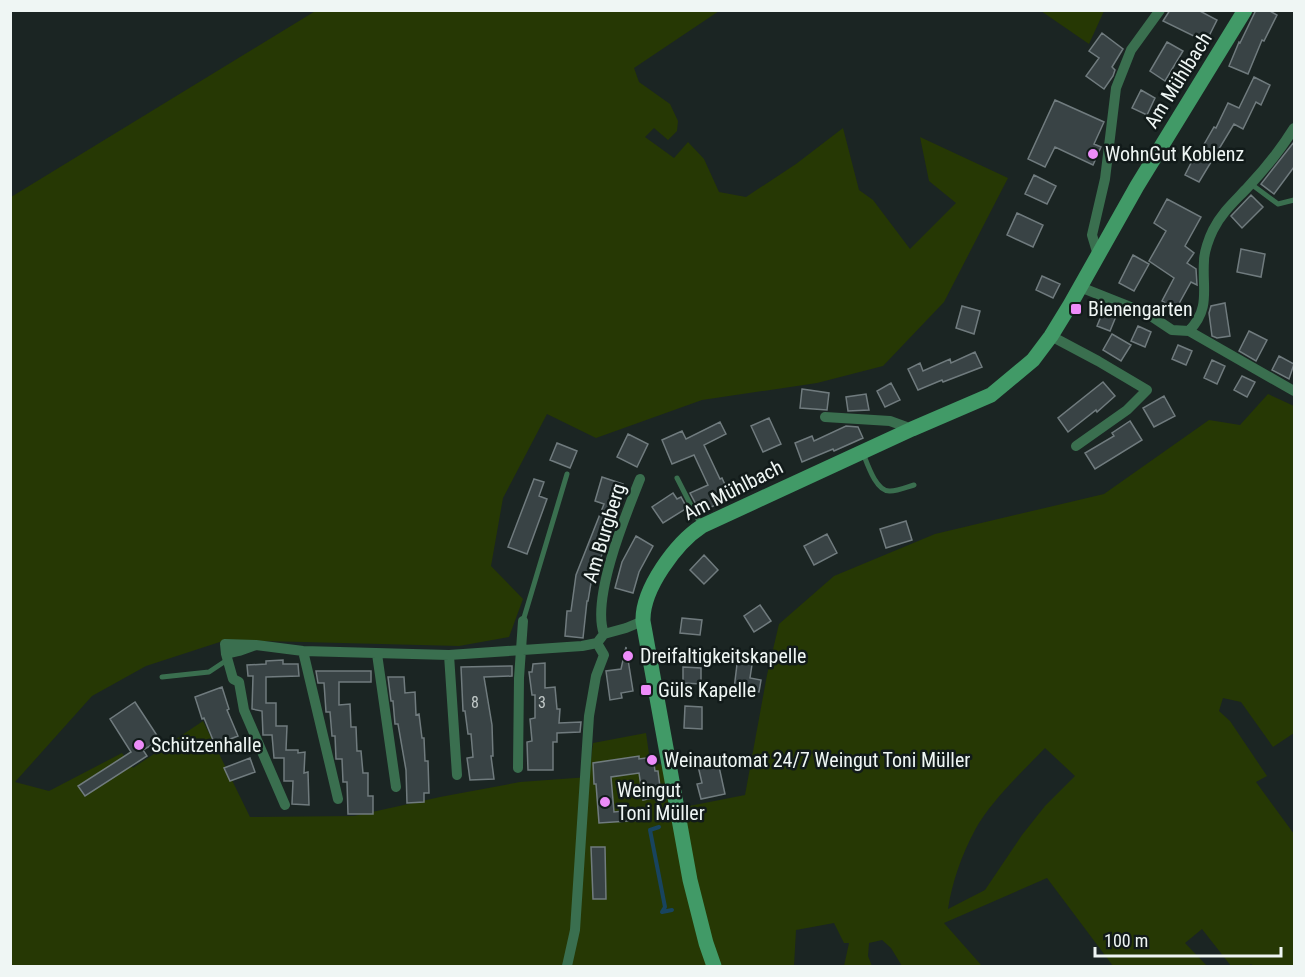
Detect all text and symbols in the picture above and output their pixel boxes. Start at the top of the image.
street label: Am Mühlbach [1139,28,1217,132]
place label: WohnGut Koblenz [1105,142,1244,166]
marker: WohnGut Koblenz [1086,147,1100,161]
place label: Bienengarten [1088,297,1193,321]
marker: Bienengarten [1069,302,1083,316]
street label: Am Mühlbach [679,455,787,525]
street label: Am Burgberg [578,480,630,586]
place label: Dreifaltigkeitskapelle [640,644,806,668]
marker: Dreifaltigkeitskapelle [621,649,635,663]
place label: Güls Kapelle [658,678,756,702]
marker: Güls Kapelle [639,683,653,697]
house number: 8 [471,693,479,712]
house number: 3 [538,693,546,712]
place label: Schützenhalle [151,733,261,757]
marker: Schützenhalle [132,738,146,752]
place label: Weinautomat 24/7 Weingut Toni Müller [664,748,970,772]
marker: Weinautomat 24/7 Weingut Toni Müller [645,753,659,767]
place label: Weingut Toni Müller [617,778,705,825]
marker: Weingut Toni Müller [598,795,612,809]
scale bar [1095,920,1281,958]
text: 100 m [1104,930,1148,951]

